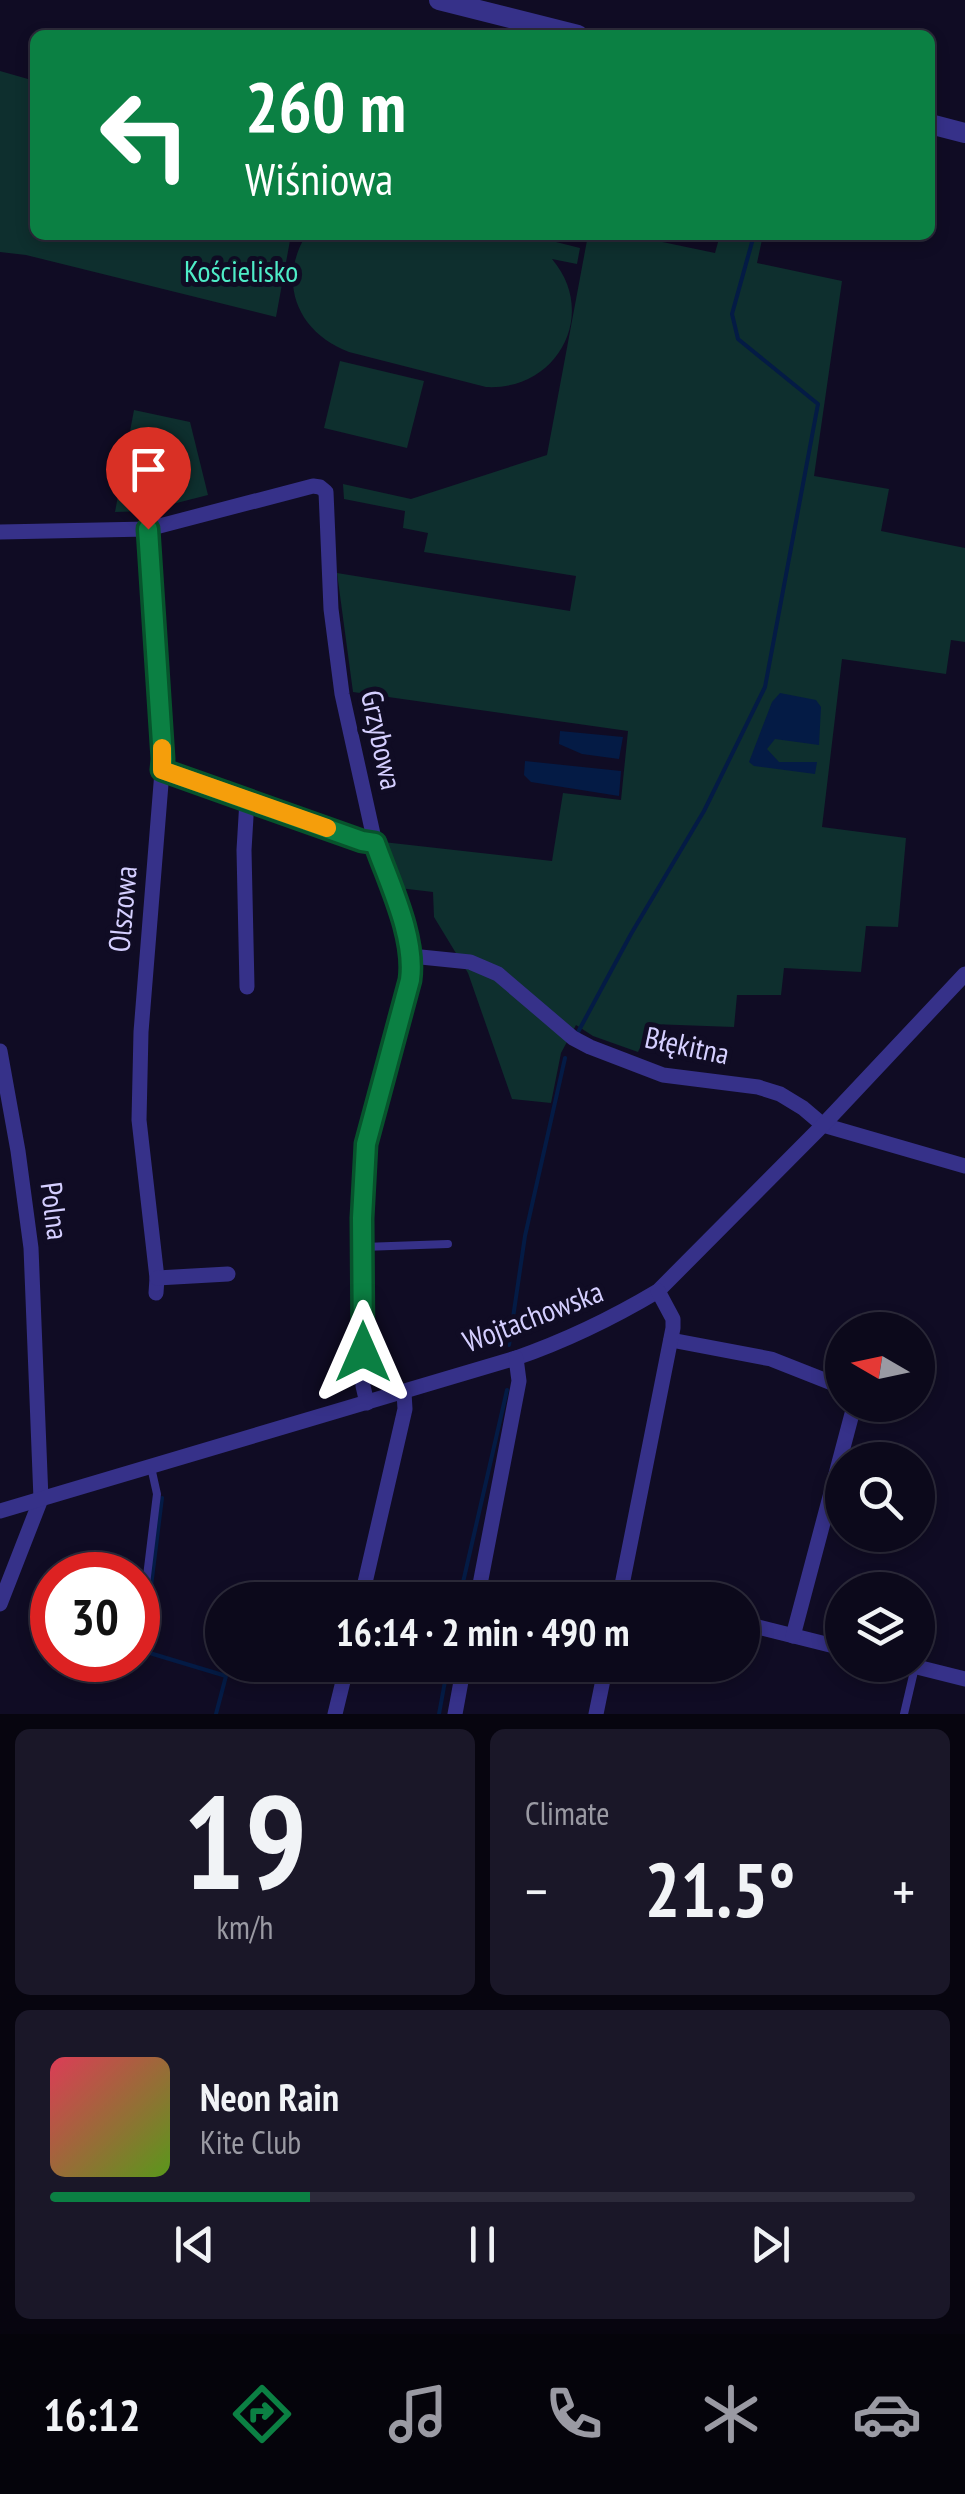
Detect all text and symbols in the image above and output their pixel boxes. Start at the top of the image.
text: 260 m [245,61,406,151]
icon: left [80,70,210,200]
text: Wiśniowa [245,149,393,207]
park label: Kościelisko [184,251,298,290]
pin [106,427,191,530]
icon: arrive [121,442,176,497]
street label: Grzybowa [353,687,412,793]
street label: Olszowa [98,864,145,954]
street label: Błękitna [642,1017,733,1072]
street label: Polna [33,1180,78,1242]
street label: Wojtachowska [457,1271,608,1360]
position arrow [311,1300,415,1404]
north arrow [825,1312,935,1422]
map controls [825,1312,935,1682]
button: search [825,1442,935,1552]
speed limit sign: 30 [30,1552,160,1682]
button: layers [825,1572,935,1682]
text: 16:14 · 2 min · 490 m [336,1607,629,1656]
text: 19 [183,1757,307,1925]
text: Climate [525,1792,609,1834]
text: 21.5° [645,1841,795,1938]
text: − [525,1855,548,1926]
text: + [892,1855,915,1926]
text: km/h [217,1906,273,1948]
text: Neon Rain [200,2072,339,2121]
text: Kite Club [200,2121,301,2163]
icon: previous [167,2217,222,2272]
icon: pause [455,2217,510,2272]
icon: next [743,2217,798,2272]
icon: directions [227,2379,297,2449]
icon: music [383,2379,453,2449]
icon: phone [539,2379,609,2449]
icon: climate [696,2379,766,2449]
icon: car [852,2379,922,2449]
text: 16:12 [43,2385,140,2443]

